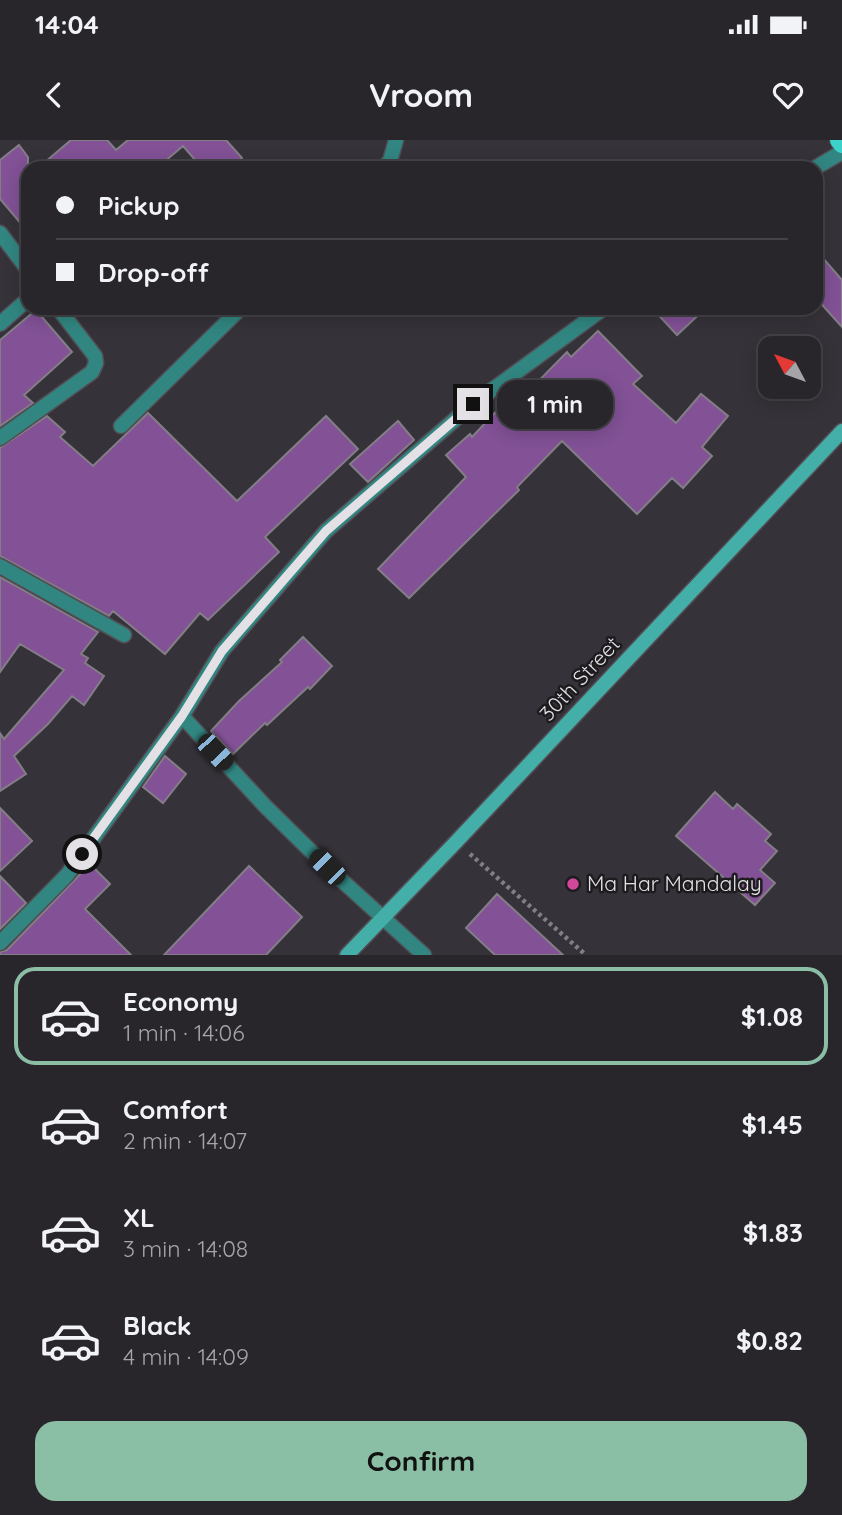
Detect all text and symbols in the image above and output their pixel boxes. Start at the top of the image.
text: 14:04 [35,8,99,41]
text: Vroom [369,75,473,115]
icon: back [35,76,73,114]
icon: heart [769,76,807,114]
text: Pickup [98,189,180,222]
text: Drop-off [98,256,209,289]
north arrow [758,336,821,399]
map controls [758,336,821,399]
callout: 1 min [498,380,613,428]
route end [457,388,489,420]
text: 1 min [527,390,583,419]
street label: 30th Street [534,631,625,726]
car [193,729,238,775]
route start [66,838,98,870]
car [305,845,350,889]
place label: Ma Har Mandalay [587,870,762,896]
marker: Ma Har Mandalay [565,876,581,892]
icon: car [39,985,102,1048]
text: Economy [123,985,238,1018]
text: $1.08 [741,1000,803,1033]
text: 1 min · 14:06 [123,1018,245,1047]
icon: car [39,1093,102,1156]
text: Comfort [123,1093,228,1126]
text: $1.45 [741,1108,803,1141]
text: 2 min · 14:07 [123,1126,247,1155]
icon: car [39,1201,102,1264]
text: XL [123,1201,155,1234]
text: $1.83 [743,1216,803,1249]
text: 3 min · 14:08 [123,1234,248,1263]
icon: car [39,1309,102,1372]
text: Black [123,1309,192,1342]
text: $0.82 [736,1324,803,1357]
text: 4 min · 14:09 [123,1342,249,1371]
button: Confirm [35,1421,807,1501]

